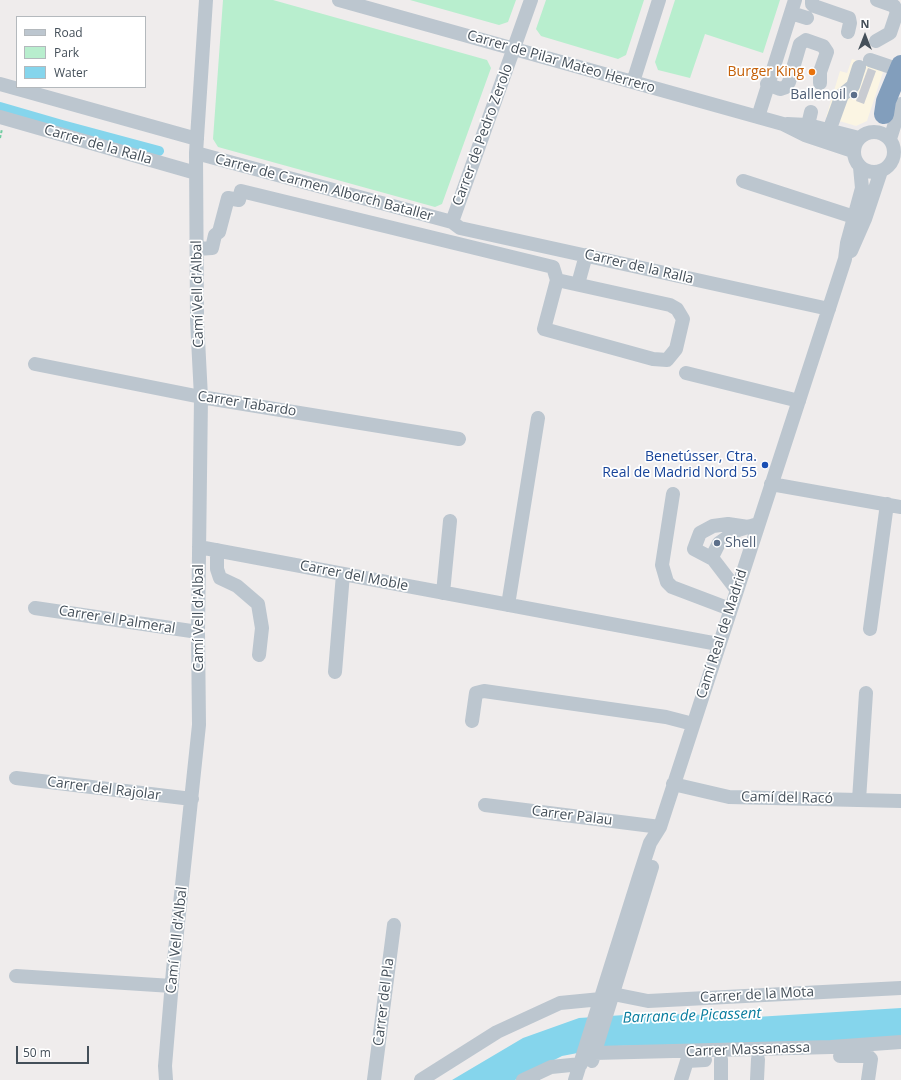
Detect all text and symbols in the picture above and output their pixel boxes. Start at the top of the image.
legend [16,16,146,88]
north arrow [845,16,885,56]
text: N [861,16,869,31]
text: Road [54,24,83,41]
street label: Carrer de Pilar Mateo Herrero [465,27,657,97]
text: Park [54,44,79,61]
street label: Carrer de Pedro Zerolo [449,62,517,208]
text: Water [54,64,88,81]
place label: Burger King [728,64,804,80]
marker: Burger King [807,67,817,77]
place label: Ballenoil [790,87,846,103]
marker: Ballenoil [849,90,859,100]
street label: Carrer de la Ralla [42,122,154,168]
street label: Carrer de Carmen Alborch Bataller [213,151,435,225]
street label: Camí Vell d'Albal [189,240,207,348]
street label: Carrer de la Ralla [583,246,695,288]
street label: Carrer Tabardo [196,388,298,420]
place label: Benetússer, Ctra. Real de Madrid Nord 55 [602,449,757,482]
marker: Benetússer, Ctra. Real de Madrid Nord 55 [760,460,770,470]
place label: Shell [725,535,756,551]
marker: Shell [712,538,722,548]
street label: Carrer del Moble [298,557,410,595]
street label: Camí Vell d'Albal [191,564,207,672]
street label: Camí Real de Madrid [693,567,751,701]
street label: Carrer el Palmeral [57,602,177,638]
street label: Carrer del Rajolar [46,774,162,804]
street label: Camí del Racó [741,789,833,807]
street label: Carrer Palau [531,803,613,829]
street label: Camí Vell d'Albal [163,886,191,994]
street label: Carrer del Pla [370,957,398,1047]
street label: Carrer de la Mota [700,984,814,1006]
water label: Barranc de Picassent [622,1005,762,1027]
scale bar [18,1038,91,1064]
street label: Carrer Massanassa [686,1039,810,1061]
text: 50 m [23,1044,51,1061]

